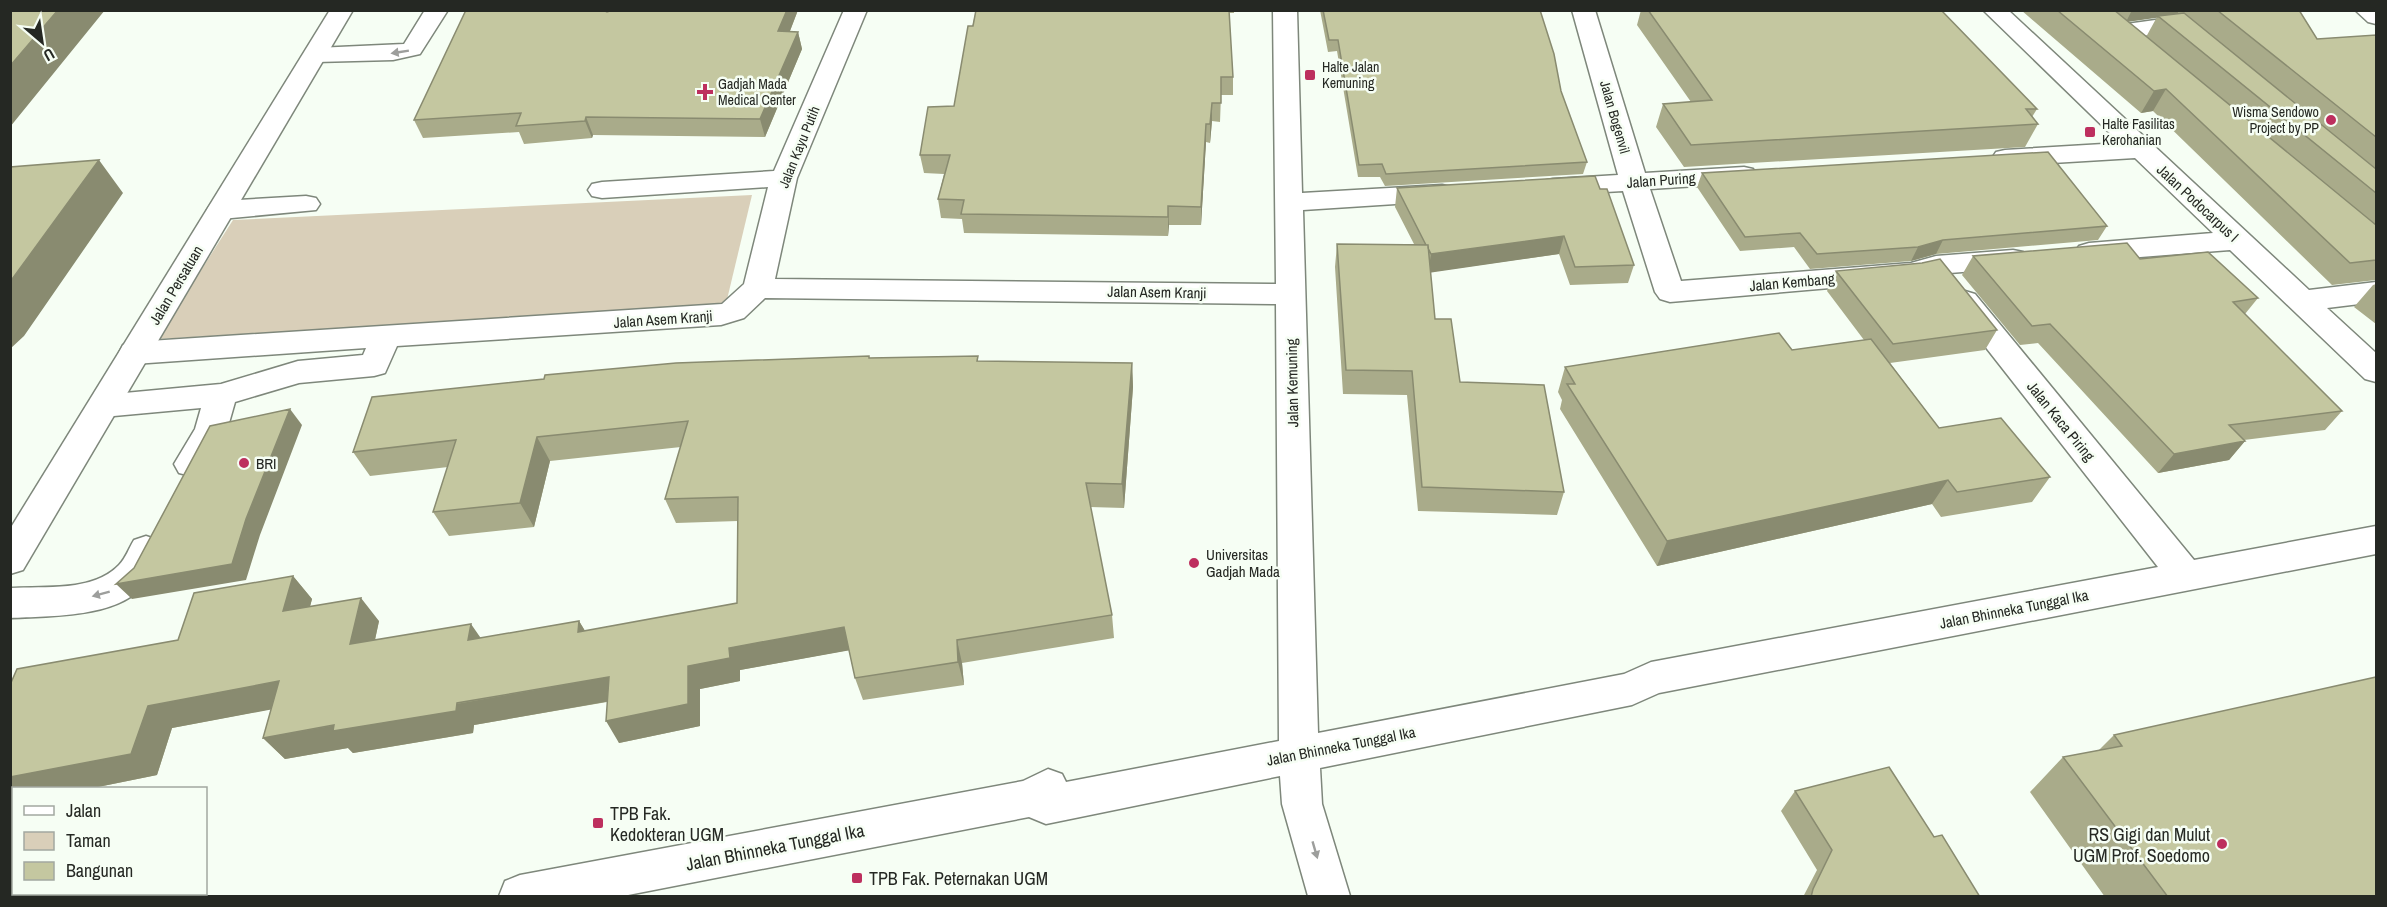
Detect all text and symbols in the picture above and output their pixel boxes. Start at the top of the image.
north arrow [12,12,72,72]
text: U [40,43,59,67]
one-way arrow [391,47,410,56]
place label: Halte Jalan Kemuning [1322,58,1379,92]
marker: Halte Jalan Kemuning [1303,68,1317,82]
place label: Gadjah Mada Medical Center [718,75,796,109]
street label: Jalan Bogenvil [1596,78,1634,156]
marker: Gadjah Mada Medical Center [696,83,714,101]
street label: Jalan Kayu Putih [774,103,824,191]
place label: Wisma Sendowo Project by PP [2232,103,2319,137]
marker: Wisma Sendowo Project by PP [2324,113,2338,127]
place label: Halte Fasilitas Kerohanian [2102,115,2175,149]
marker: Halte Fasilitas Kerohanian [2083,125,2097,139]
street label: Jalan Podocarpus I [2152,159,2244,247]
street label: Jalan Puring [1626,167,1696,193]
street label: Jalan Persatuan [144,241,208,329]
street label: Jalan Kembang [1749,268,1836,296]
street label: Jalan Asem Kranji [1107,281,1207,303]
street label: Jalan Asem Kranji [613,305,713,333]
street label: Jalan Kemuning [1281,338,1303,428]
street label: Jalan Kaca Piring [2022,377,2100,465]
place label: BRI [256,453,277,474]
marker: BRI [237,456,251,470]
place label: Universitas Gadjah Mada [1206,544,1280,582]
marker: Universitas Gadjah Mada [1187,556,1201,570]
street label: Jalan Bhinneka Tunggal Ika [1938,584,2090,634]
one-way arrow [92,590,110,599]
street label: Jalan Bhinneka Tunggal Ika [1265,721,1417,771]
legend [12,787,207,895]
text: Jalan [66,798,101,823]
place label: TPB Fak. Kedokteran UGM [610,801,724,847]
marker: TPB Fak. Kedokteran UGM [591,816,605,830]
street label: Jalan Bhinneka Tunggal Ika [684,817,866,877]
place label: RS Gigi dan Mulut UGM Prof. Soedomo [2073,822,2210,868]
text: Taman [66,828,111,853]
marker: RS Gigi dan Mulut UGM Prof. Soedomo [2215,837,2229,851]
one-way arrow [1311,841,1320,859]
text: Bangunan [66,858,133,883]
place label: TPB Fak. Peternakan UGM [869,866,1048,891]
marker: TPB Fak. Peternakan UGM [850,871,864,885]

